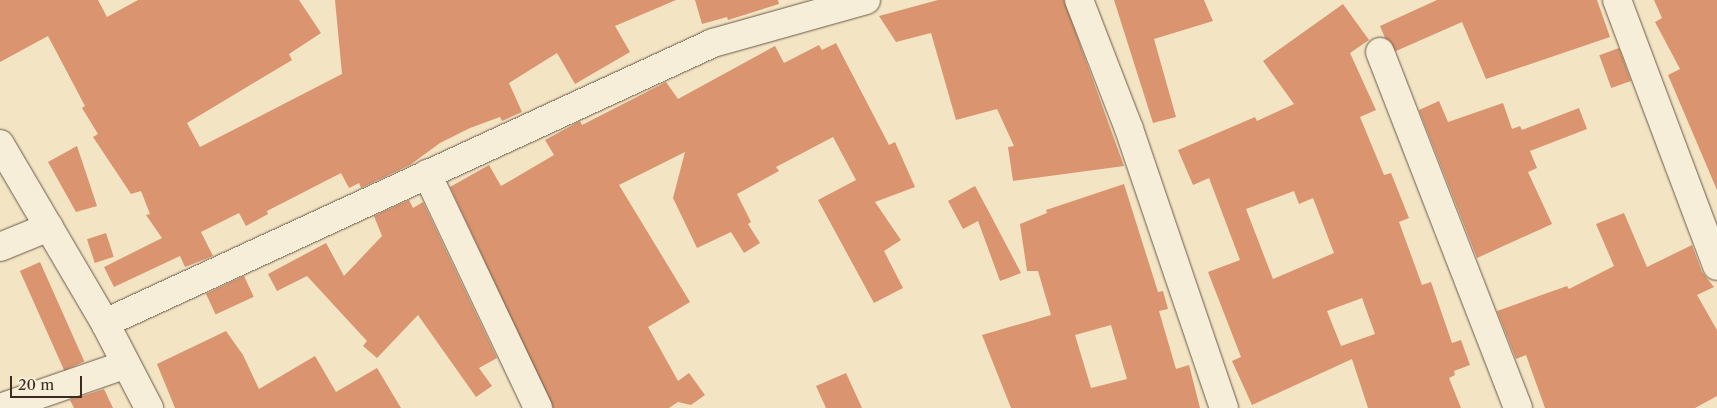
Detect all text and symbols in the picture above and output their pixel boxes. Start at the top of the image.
scale bar [12,366,85,398]
text: 20 m [18,375,54,394]

